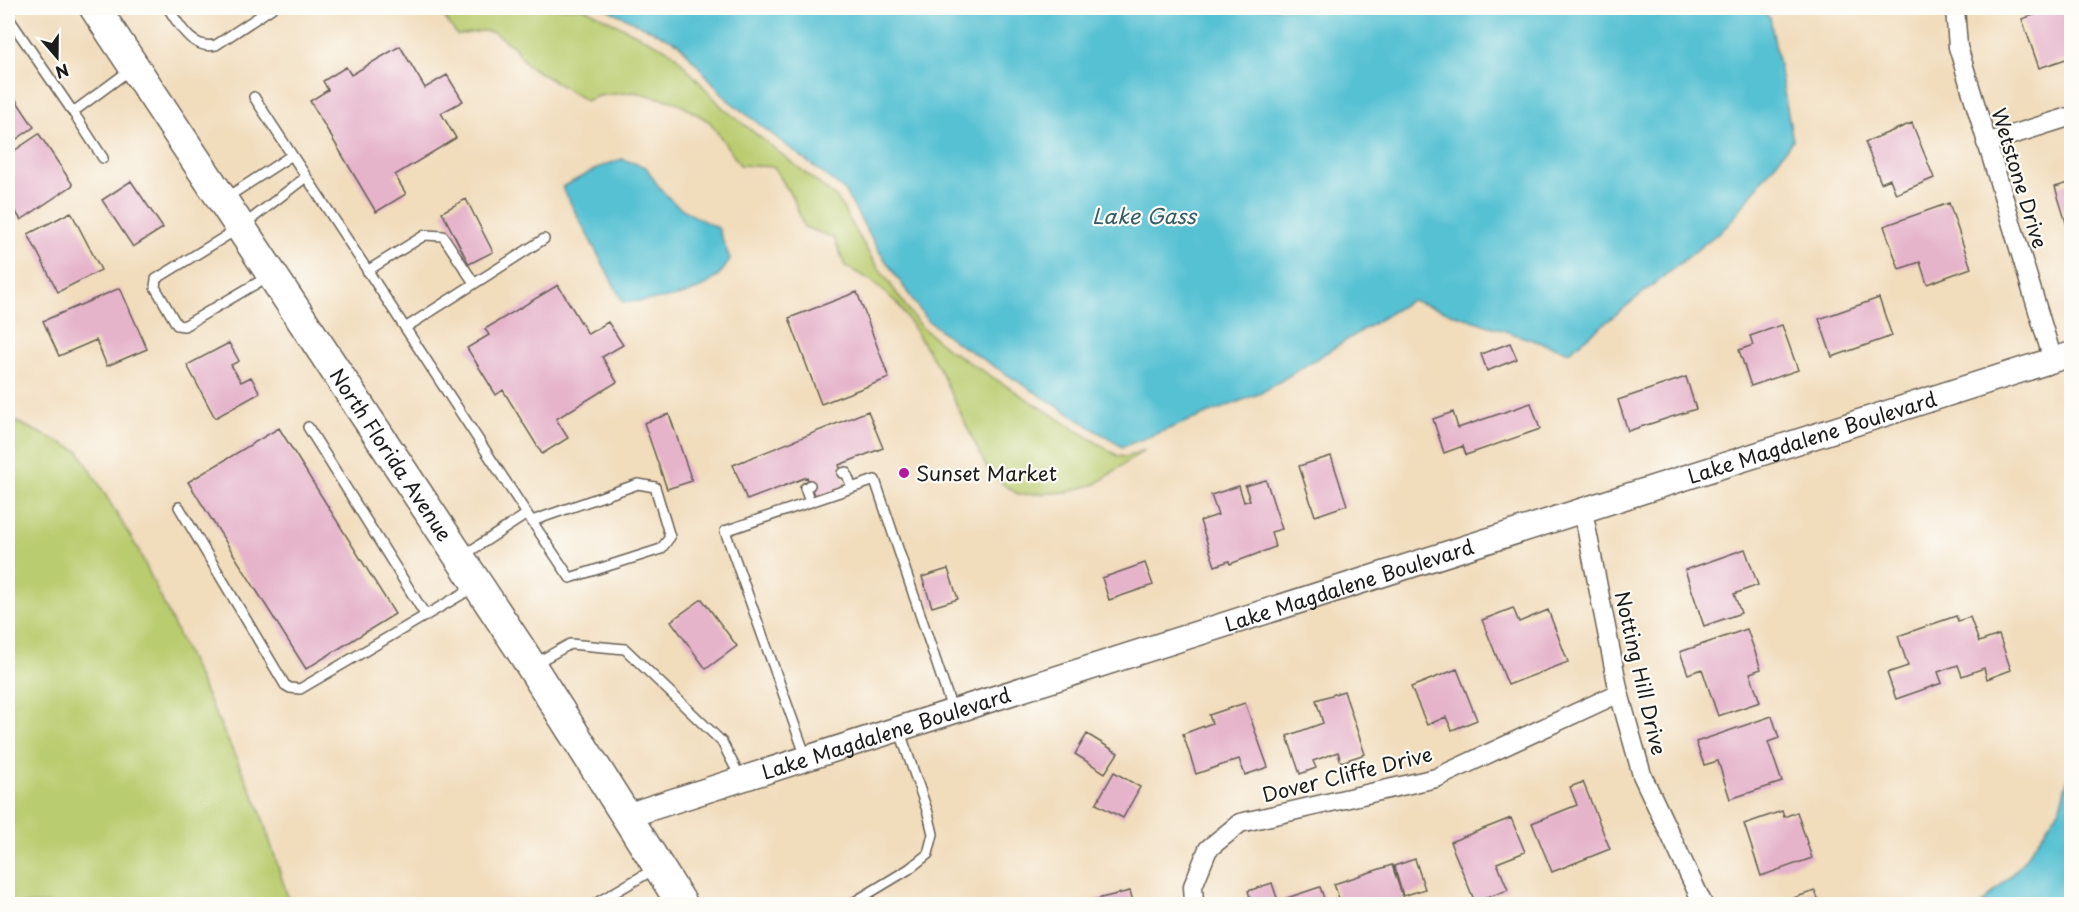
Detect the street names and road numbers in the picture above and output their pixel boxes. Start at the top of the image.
street label: Wetstone Drive [1984,104,2056,252]
street label: North Florida Avenue [323,362,460,547]
street label: Lake Magdalene Boulevard [1684,383,1940,491]
street label: Lake Magdalene Boulevard [1221,531,1477,639]
street label: Notting Hill Drive [1608,588,1674,758]
street label: Lake Magdalene Boulevard [758,679,1014,787]
street label: Dover Cliffe Drive [1259,738,1435,810]

